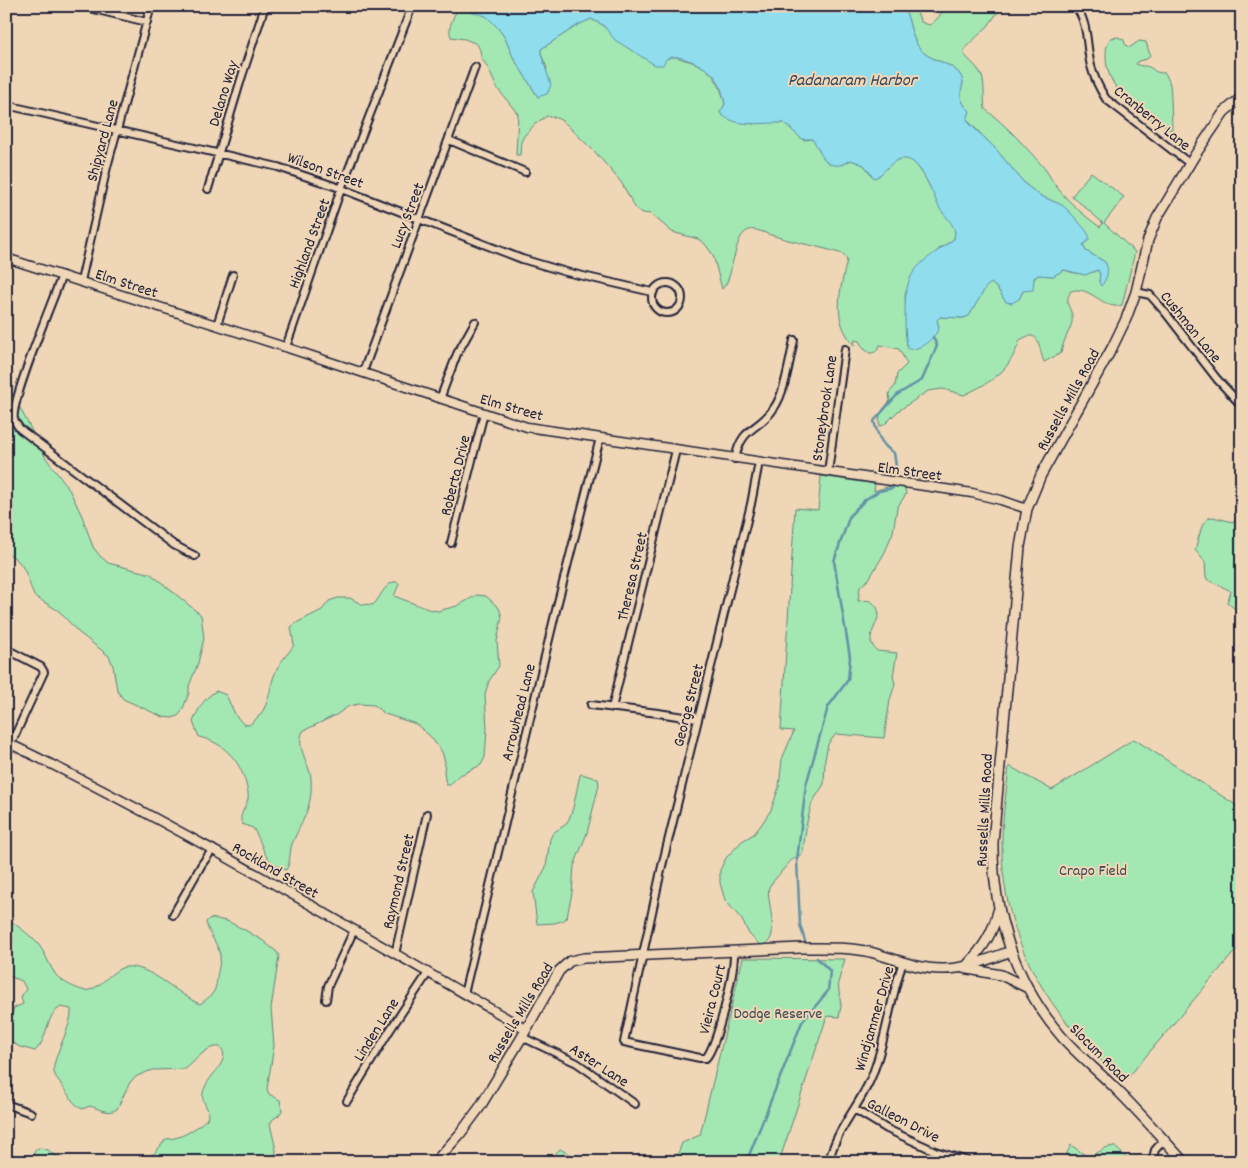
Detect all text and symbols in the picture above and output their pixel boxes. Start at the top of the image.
street label: Delano Way [203,57,245,130]
water label: Padanaram Harbor [788,69,919,94]
street label: Cranberry Lane [1108,81,1195,157]
street label: Shipyard Lane [81,97,125,184]
street label: Wilson Street [284,147,367,196]
street label: Lucy Street [385,180,431,252]
street label: Highland Street [283,196,337,292]
street label: Elm Street [92,263,161,305]
street label: Cushman Lane [1154,287,1226,369]
street label: Russells Mills Road [1032,345,1107,455]
street label: Stoneybrook Lane [807,354,844,463]
street label: Elm Street [477,388,546,428]
street label: Roberta Drive [435,433,478,519]
street label: Elm Street [876,457,943,488]
street label: Theresa Street [612,530,655,623]
street label: Arrowhead Lane [496,662,543,764]
street label: George Street [668,662,711,750]
street label: Russells Mills Road [971,753,1000,867]
street label: Raymond Street [377,831,422,932]
street label: Rockland Street [227,837,322,905]
park label: Crapo Field [1059,860,1127,883]
street label: Russells Mills Road [482,959,560,1068]
street label: Vieira Court [694,962,733,1037]
street label: Windjammer Drive [849,964,901,1074]
street label: Linden Lane [349,994,406,1067]
park label: Dodge Reserve [734,1003,822,1026]
street label: Slocum Road [1063,1019,1133,1089]
street label: Aster Lane [564,1038,633,1094]
street label: Galleon Drive [862,1093,943,1149]

